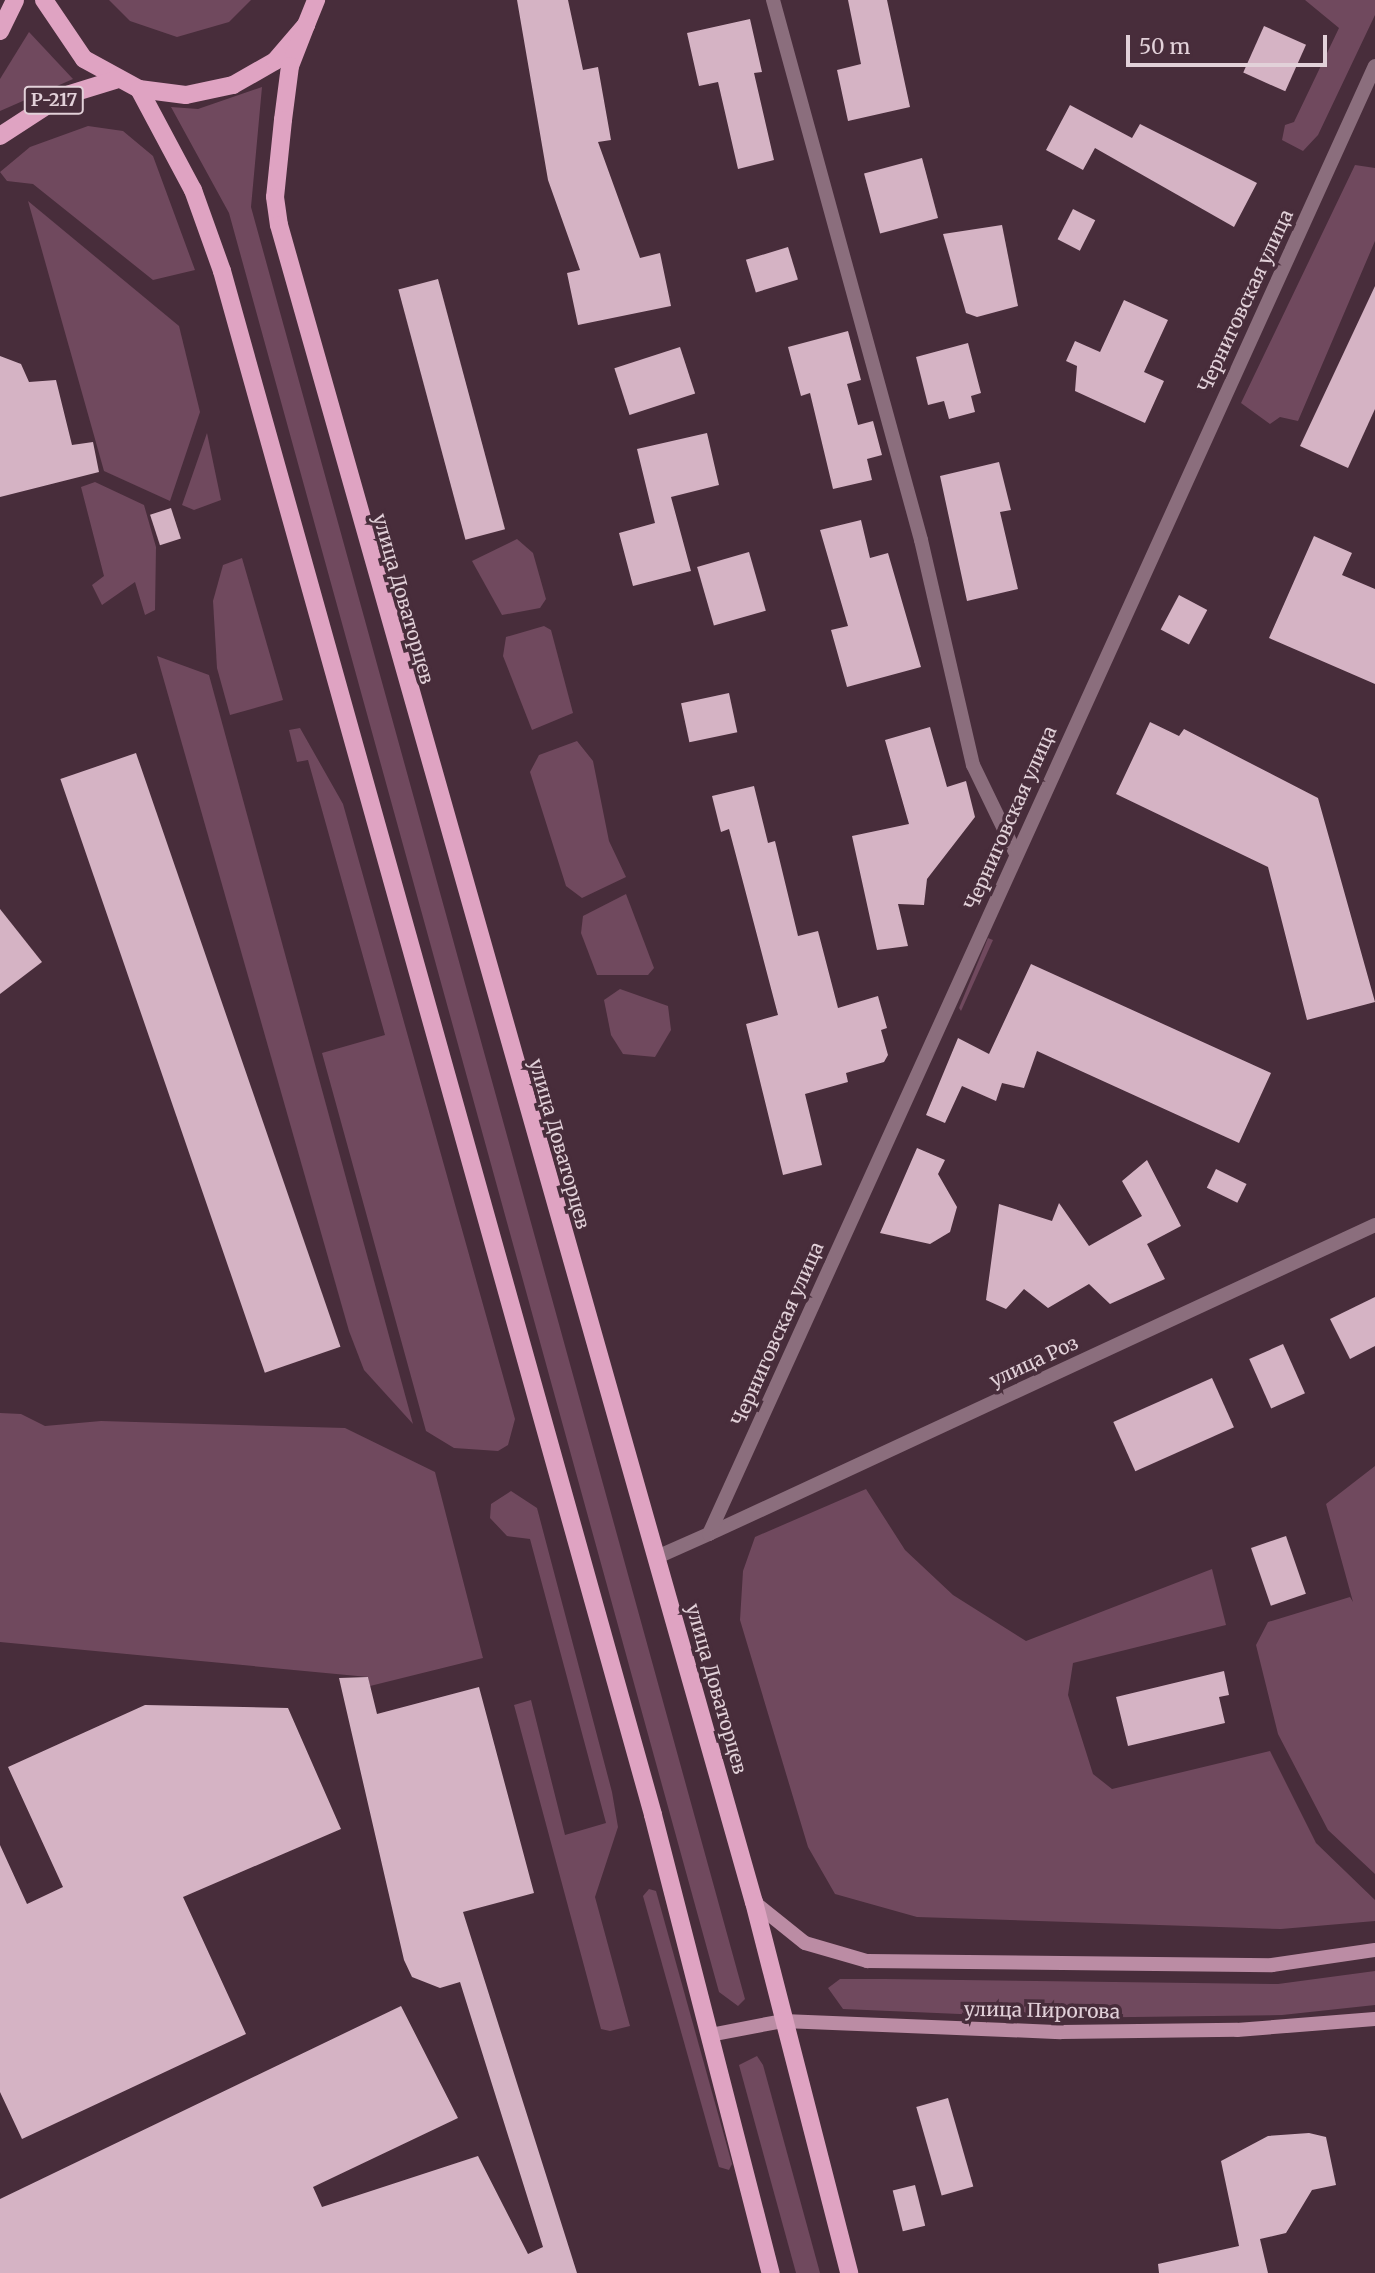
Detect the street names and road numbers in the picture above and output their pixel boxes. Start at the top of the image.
road number: Р-217 [22,86,86,114]
street label: Черниговская улица [1194,206,1298,396]
street label: улица Доваторцев [368,511,438,687]
street label: Черниговская улица [960,723,1062,913]
street label: улица Доваторцев [524,1056,594,1232]
street label: Черниговская улица [727,1239,829,1429]
street label: улица Роз [986,1332,1082,1392]
street label: улица Доваторцев [681,1601,751,1777]
street label: улица Пирогова [964,1998,1120,2024]

